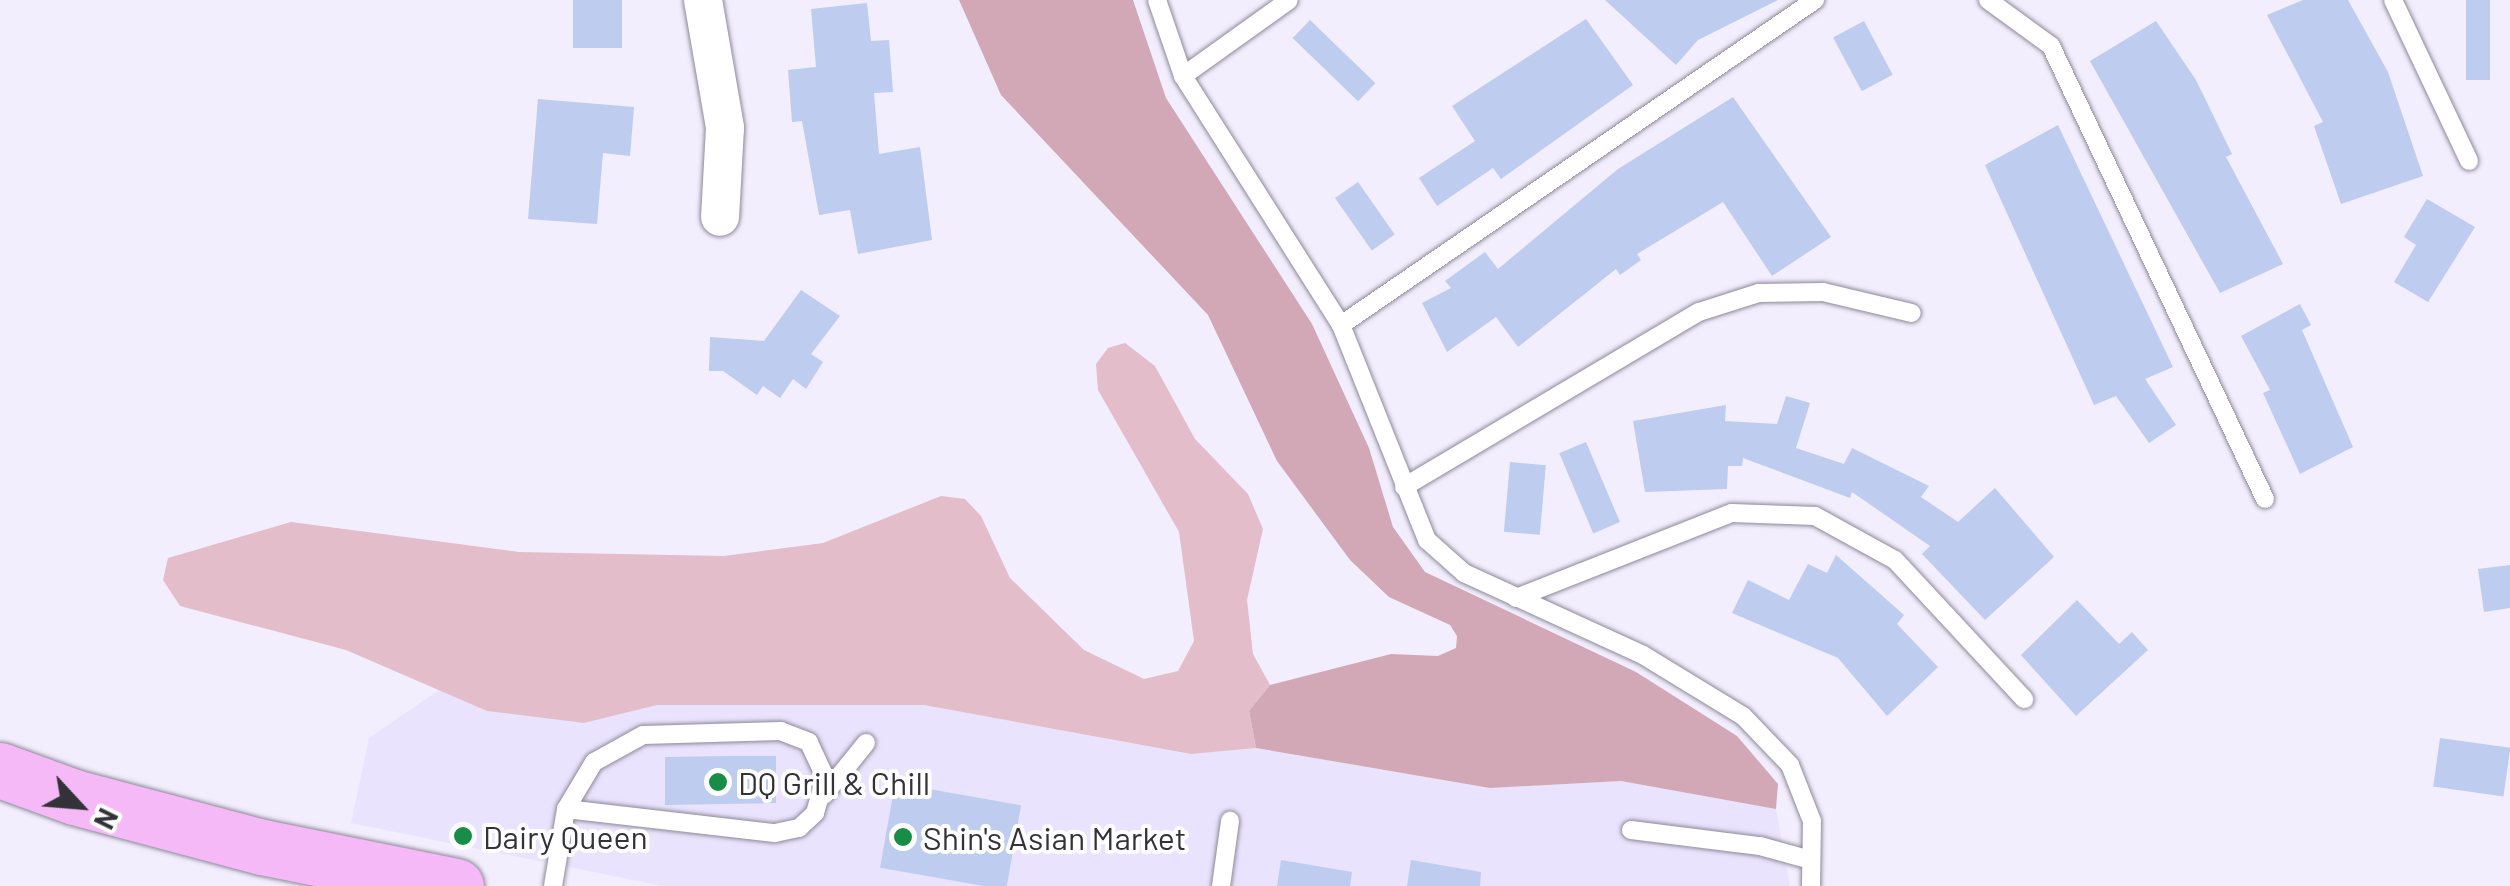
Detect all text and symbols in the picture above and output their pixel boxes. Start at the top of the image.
north arrow [30,756,130,856]
place label: DQ Grill & Chill [738,763,930,801]
marker: DQ Grill & Chill [707,771,729,793]
text: N [88,803,126,835]
place label: Dairy Queen [483,817,648,855]
place label: Shin's Asian Market [923,818,1186,856]
marker: Dairy Queen [452,825,474,847]
marker: Shin's Asian Market [892,826,914,848]

